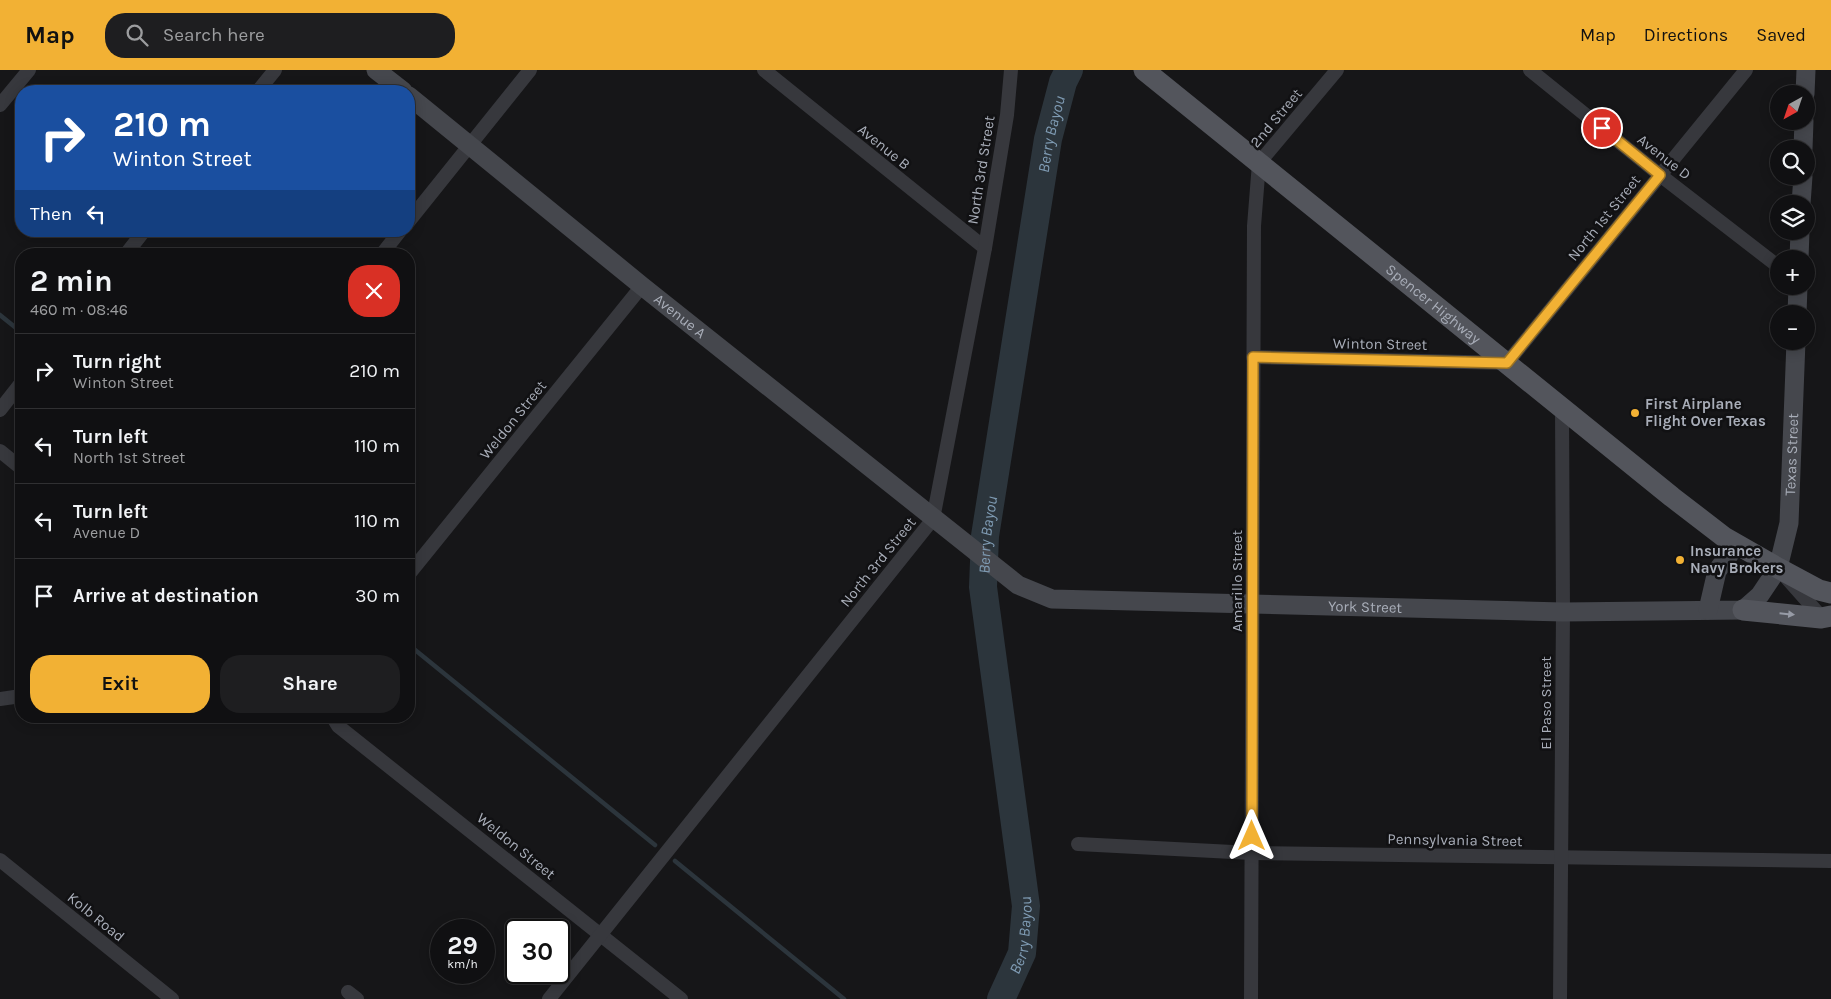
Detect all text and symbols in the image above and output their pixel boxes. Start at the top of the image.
search box [105,13,455,58]
text: Map [25,21,75,49]
icon: search [123,21,151,49]
text: Search here [163,24,265,46]
text: Map [1580,24,1616,46]
text: Directions [1644,24,1728,46]
text: Saved [1756,24,1806,46]
street label: 2nd Street [1246,85,1306,151]
north arrow [1770,85,1815,130]
map controls [1770,85,1815,350]
water label: Berry Bayou [1034,94,1069,174]
text: 210 m [113,104,211,145]
icon: right [30,105,95,170]
pin [1581,107,1623,149]
street label: North 3rd Street [964,114,999,226]
icon: arrive [1588,114,1616,142]
street label: Avenue B [854,120,914,174]
street label: Avenue D [1634,131,1694,183]
button: search [1770,140,1815,185]
text: Winton Street [113,146,252,172]
street label: North 1st Street [1564,171,1644,265]
button: layers [1770,195,1815,240]
icon: left [82,200,110,228]
text: Then [30,203,72,225]
button: + [1770,250,1815,295]
street label: Spencer Highway [1382,260,1485,348]
text: 2 min [30,263,113,299]
button: close [348,265,400,317]
street label: Avenue A [650,290,710,343]
text: 460 m · 08:46 [30,300,128,319]
button: − [1770,305,1815,350]
street label: Winton Street [1333,334,1428,354]
text: Turn right [73,351,162,373]
icon: right [30,357,58,385]
text: 210 m [349,360,400,382]
text: Winton Street [73,373,174,392]
street label: Weldon Street [476,377,550,463]
place label: First Airplane Flight Over Texas [1645,395,1766,430]
marker: First Airplane Flight Over Texas [1629,407,1641,419]
street label: Texas Street [1781,412,1802,496]
text: Turn left [73,426,148,448]
icon: left [30,432,58,460]
text: 110 m [354,435,400,457]
text: North 1st Street [73,448,185,467]
water label: Berry Bayou [975,495,1001,574]
text: Turn left [73,501,148,523]
icon: left [30,507,58,535]
text: 110 m [354,510,400,532]
street label: North 3rd Street [836,513,920,610]
text: Avenue D [73,523,140,542]
street label: Amarillo Street [1228,530,1246,632]
place label: Insurance Navy Brokers [1690,542,1783,577]
marker: Insurance Navy Brokers [1674,554,1686,566]
icon: arrive [30,582,58,610]
text: Arrive at destination [73,585,259,607]
text: 30 m [355,585,400,607]
street label: York Street [1328,597,1403,617]
one-way arrow [1779,610,1795,618]
button: Exit [30,655,210,713]
button: Share [220,655,400,713]
street label: El Paso Street [1537,656,1555,750]
street label: Weldon Street [473,809,559,883]
position arrow [1225,809,1277,861]
street label: Pennsylvania Street [1387,830,1523,850]
street label: Kolb Road [64,888,128,946]
water label: Berry Bayou [1005,895,1036,977]
speed limit sign: 30 [505,919,570,984]
text: 29 [447,931,478,960]
text: km/h [447,957,478,971]

